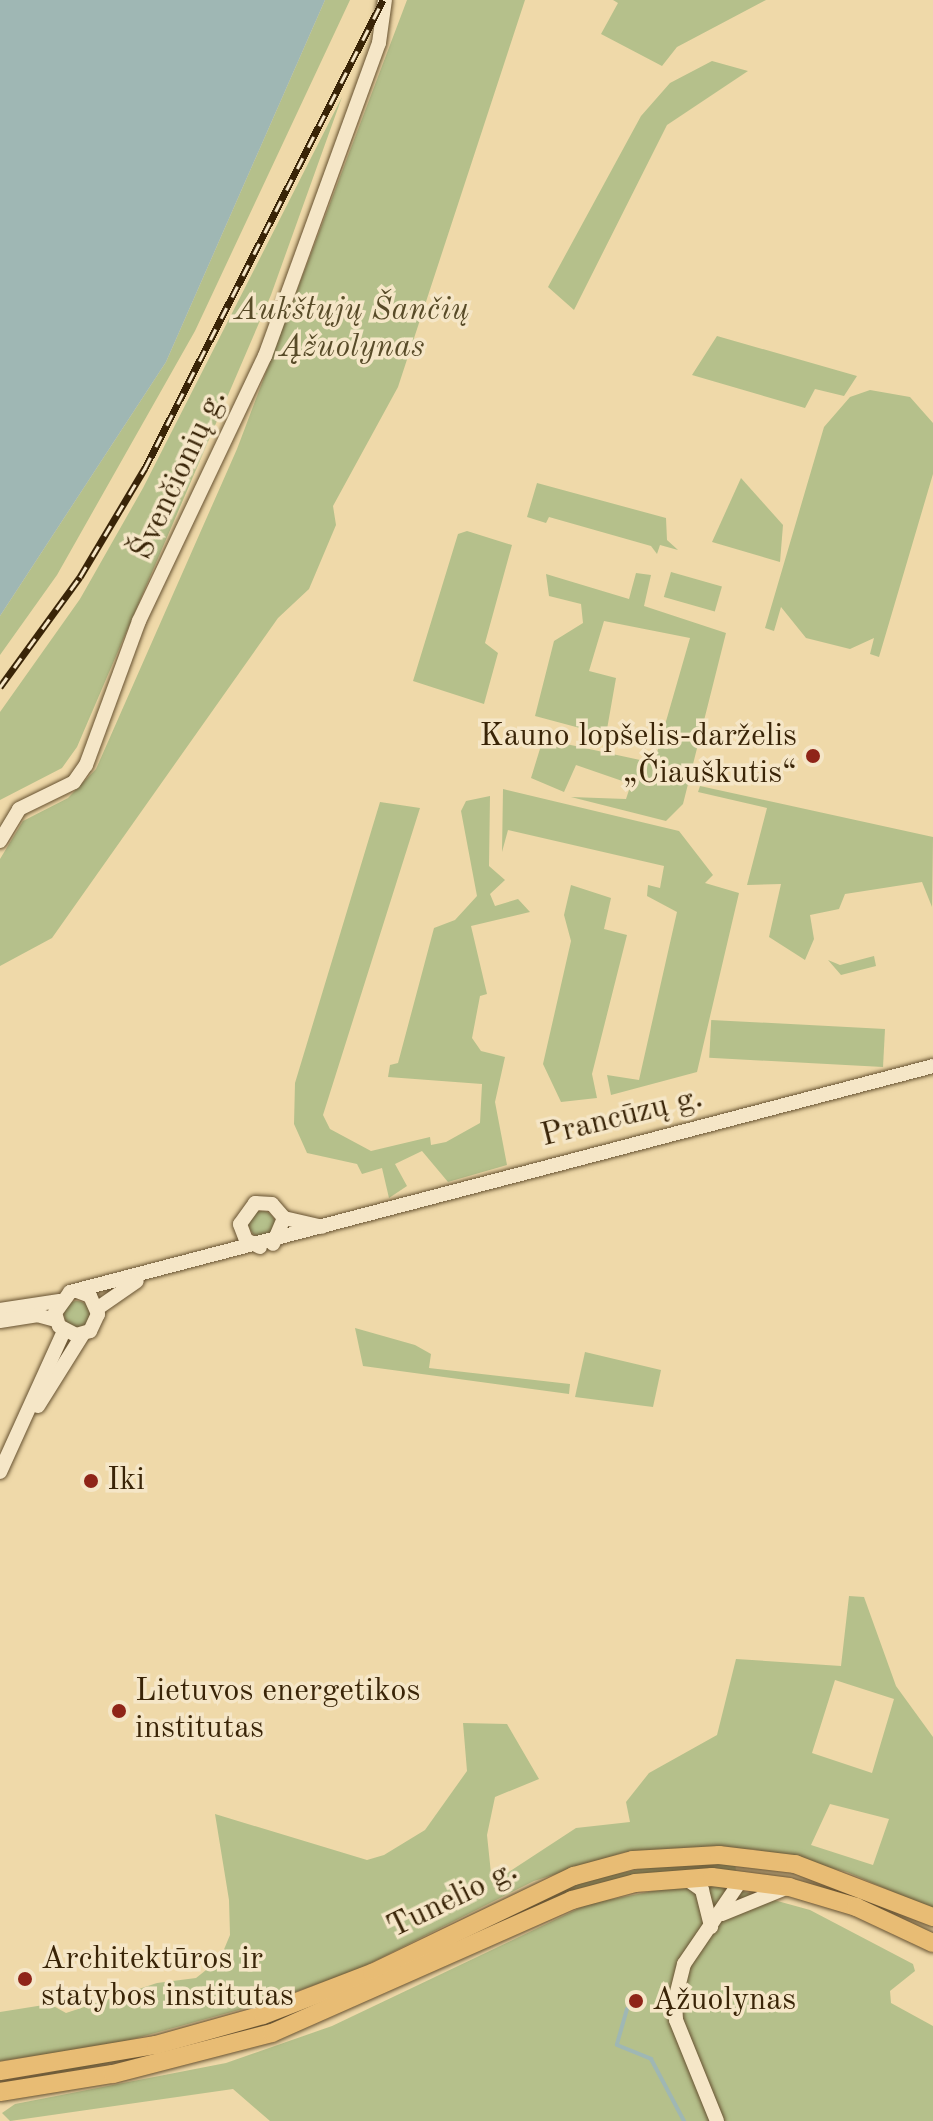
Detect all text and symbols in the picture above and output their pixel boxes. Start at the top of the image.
park label: Aukštųjų Šančių Ąžuolynas [235,293,469,368]
street label: Švenčionių g. [124,384,236,566]
place label: Kauno lopšelis-darželis „Čiauškutis“ [479,719,797,794]
marker: Kauno lopšelis-darželis „Čiauškutis“ [804,747,822,765]
street label: Prancūzų g. [537,1079,707,1157]
place label: Iki [107,1462,145,1500]
marker: Iki [82,1472,100,1490]
place label: Lietuvos energetikos institutas [135,1674,420,1749]
marker: Lietuvos energetikos institutas [110,1702,128,1720]
street label: Tunelio g. [382,1852,524,1948]
place label: Architektūros ir statybos institutas [41,1942,294,2017]
marker: Architektūros ir statybos institutas [16,1970,34,1988]
place label: Ąžuolynas [652,1982,796,2020]
marker: Ąžuolynas [627,1992,645,2010]

